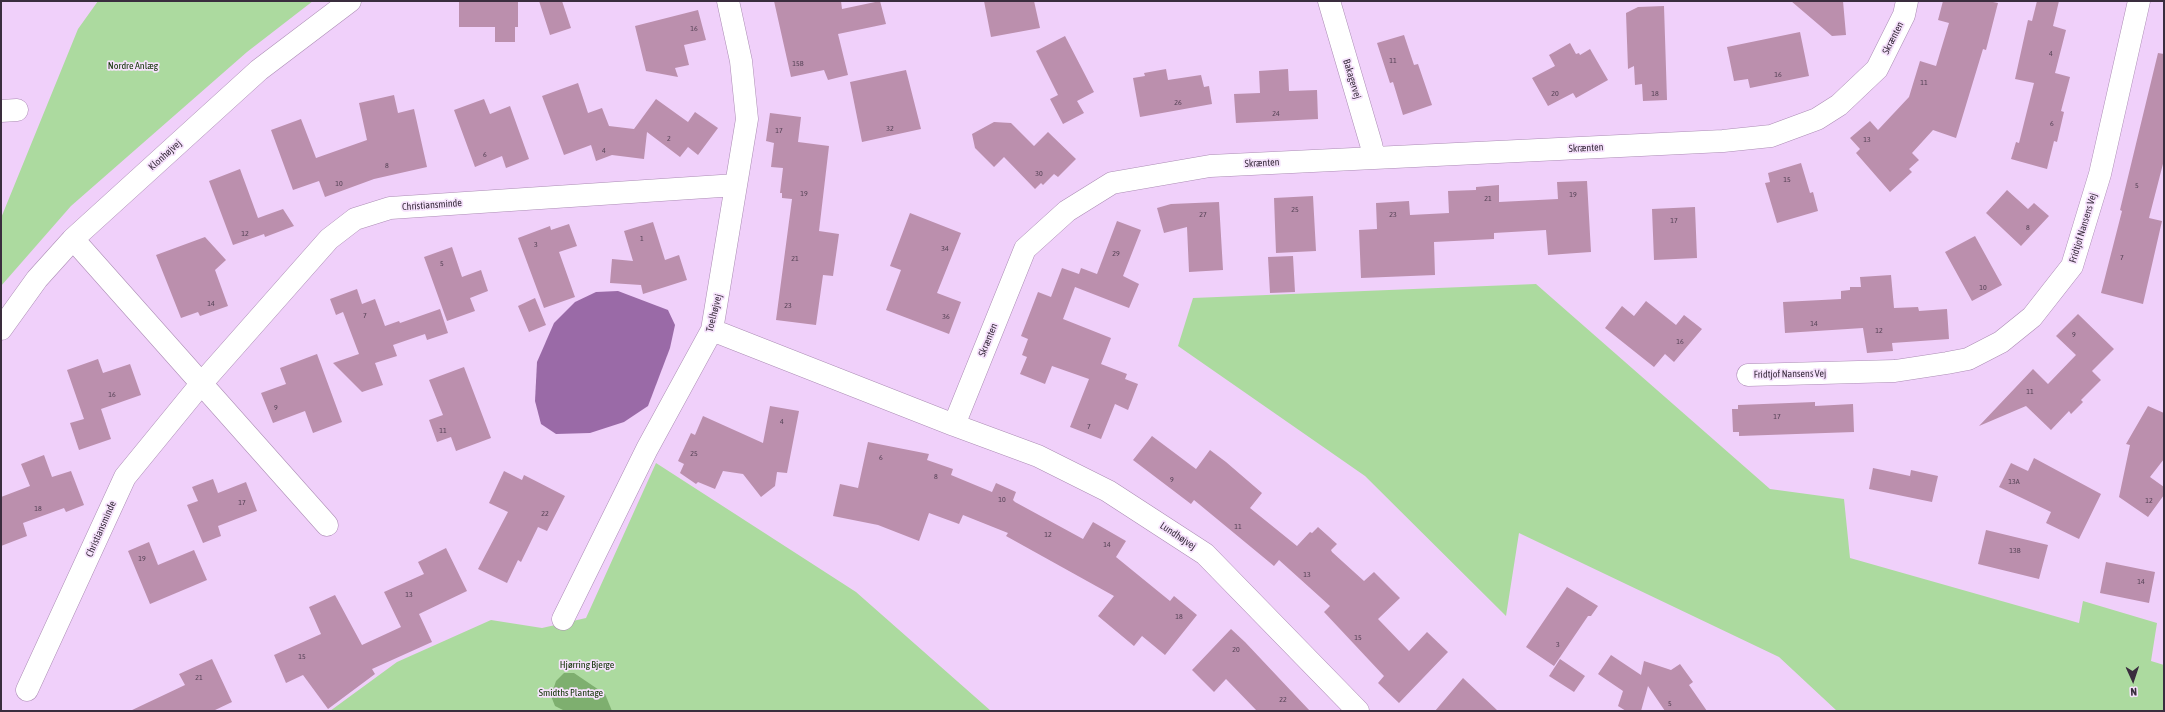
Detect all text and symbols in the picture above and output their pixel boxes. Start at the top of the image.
street label: Skrænten [1880,20,1906,56]
house number: 16 [690,23,698,33]
house number: 4 [2049,48,2053,58]
house number: 11 [1389,55,1397,65]
house number: 15B [792,58,804,68]
street label: Bakagervej [1340,58,1364,100]
park label: Nordre Anlæg [108,60,158,72]
house number: 16 [1774,69,1782,79]
house number: 11 [1920,77,1928,87]
house number: 20 [1551,88,1559,98]
house number: 18 [1651,88,1659,98]
house number: 26 [1174,97,1182,107]
house number: 24 [1272,108,1280,118]
house number: 6 [2050,118,2054,128]
house number: 32 [886,123,894,133]
house number: 17 [775,125,783,135]
house number: 2 [667,133,671,143]
house number: 13 [1863,134,1871,144]
street label: Klonhøjvej [146,137,184,173]
street label: Skrænten [1568,141,1604,155]
house number: 4 [602,145,606,155]
house number: 6 [483,149,487,159]
street label: Skrænten [1244,156,1280,170]
house number: 8 [385,160,389,170]
house number: 30 [1035,168,1043,178]
house number: 15 [1783,174,1791,184]
house number: 10 [335,178,343,188]
house number: 5 [2135,180,2139,190]
house number: 19 [800,188,808,198]
house number: 19 [1569,189,1577,199]
street label: Fridtjof Nansens Vej [2067,192,2099,264]
house number: 21 [1484,193,1492,203]
street label: Christiansminde [402,197,462,213]
house number: 25 [1291,204,1299,214]
house number: 27 [1199,209,1207,219]
house number: 23 [1389,209,1397,219]
house number: 17 [1670,215,1678,225]
house number: 8 [2026,222,2030,232]
house number: 12 [241,228,249,238]
house number: 1 [640,233,644,243]
house number: 3 [534,239,538,249]
house number: 34 [941,243,949,253]
house number: 29 [1112,248,1120,258]
house number: 7 [2120,252,2124,262]
house number: 21 [791,253,799,263]
house number: 5 [440,258,444,268]
house number: 10 [1979,282,1987,292]
street label: Toelhøjvej [704,293,724,333]
house number: 14 [207,298,215,308]
house number: 23 [784,300,792,310]
house number: 7 [363,310,367,320]
house number: 36 [942,311,950,321]
house number: 14 [1810,318,1818,328]
street label: Skrænten [976,322,1000,358]
house number: 12 [1875,325,1883,335]
house number: 9 [2072,329,2076,339]
house number: 16 [1676,336,1684,346]
street label: Fridtjof Nansens Vej [1754,367,1826,381]
house number: 11 [2026,386,2034,396]
house number: 16 [108,389,116,399]
house number: 9 [274,402,278,412]
house number: 17 [1773,411,1781,421]
house number: 4 [780,416,784,426]
house number: 7 [1087,421,1091,431]
house number: 11 [439,425,447,435]
house number: 25 [690,448,698,458]
house number: 6 [879,452,883,462]
house number: 8 [934,471,938,481]
house number: 9 [1170,474,1174,484]
house number: 13A [2008,476,2020,486]
house number: 10 [998,494,1006,504]
house number: 12 [2145,495,2153,505]
house number: 17 [238,497,246,507]
street label: Christiansminde [83,499,119,559]
house number: 18 [34,503,42,513]
house number: 22 [541,508,549,518]
street label: Lundhøjvej [1158,520,1198,552]
house number: 11 [1234,521,1242,531]
house number: 12 [1044,529,1052,539]
house number: 14 [1103,539,1111,549]
house number: 13B [2009,545,2021,555]
house number: 19 [138,553,146,563]
house number: 13 [1303,569,1311,579]
house number: 14 [2137,576,2145,586]
house number: 13 [405,589,413,599]
house number: 18 [1175,611,1183,621]
house number: 15 [1354,632,1362,642]
house number: 3 [1556,639,1560,649]
house number: 20 [1232,644,1240,654]
house number: 15 [298,651,306,661]
park label: Hjørring Bjerge [560,659,614,671]
north arrow [2113,660,2153,700]
house number: 21 [195,672,203,682]
text: N [2130,686,2137,698]
park label: Smidths Plantage [539,687,603,699]
house number: 22 [1279,694,1287,704]
house number: 5 [1668,698,1672,708]

